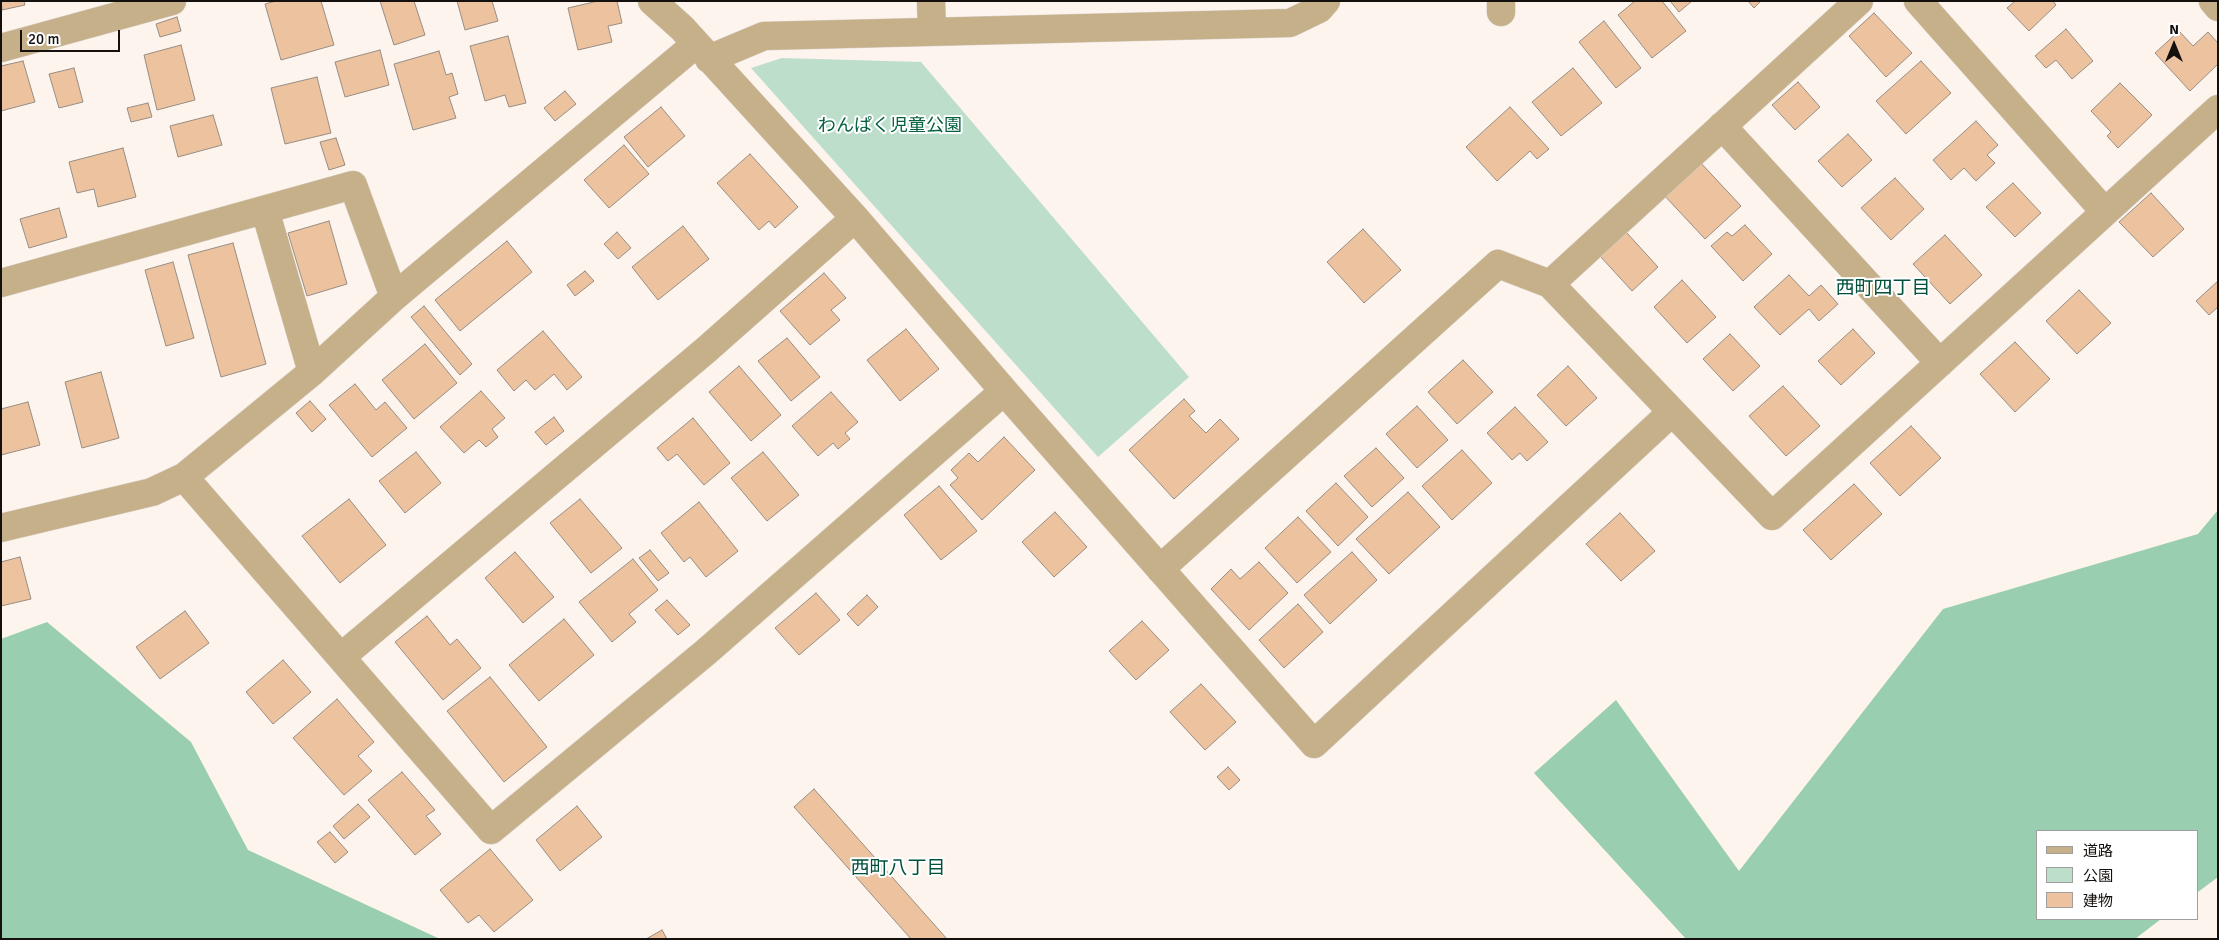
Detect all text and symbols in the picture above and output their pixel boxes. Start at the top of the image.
scale bar [22,20,122,52]
north arrow [2149,20,2199,70]
text: N [2169,21,2179,38]
text: 20 m [28,30,59,48]
park label: わんぱく児童公園 [818,115,962,137]
district label: 西町四丁目 [1836,278,1930,300]
legend [2036,830,2199,920]
text: 道路 [2083,842,2113,860]
district label: 西町八丁目 [851,858,945,880]
text: 公園 [2083,867,2113,885]
text: 建物 [2083,892,2113,910]

